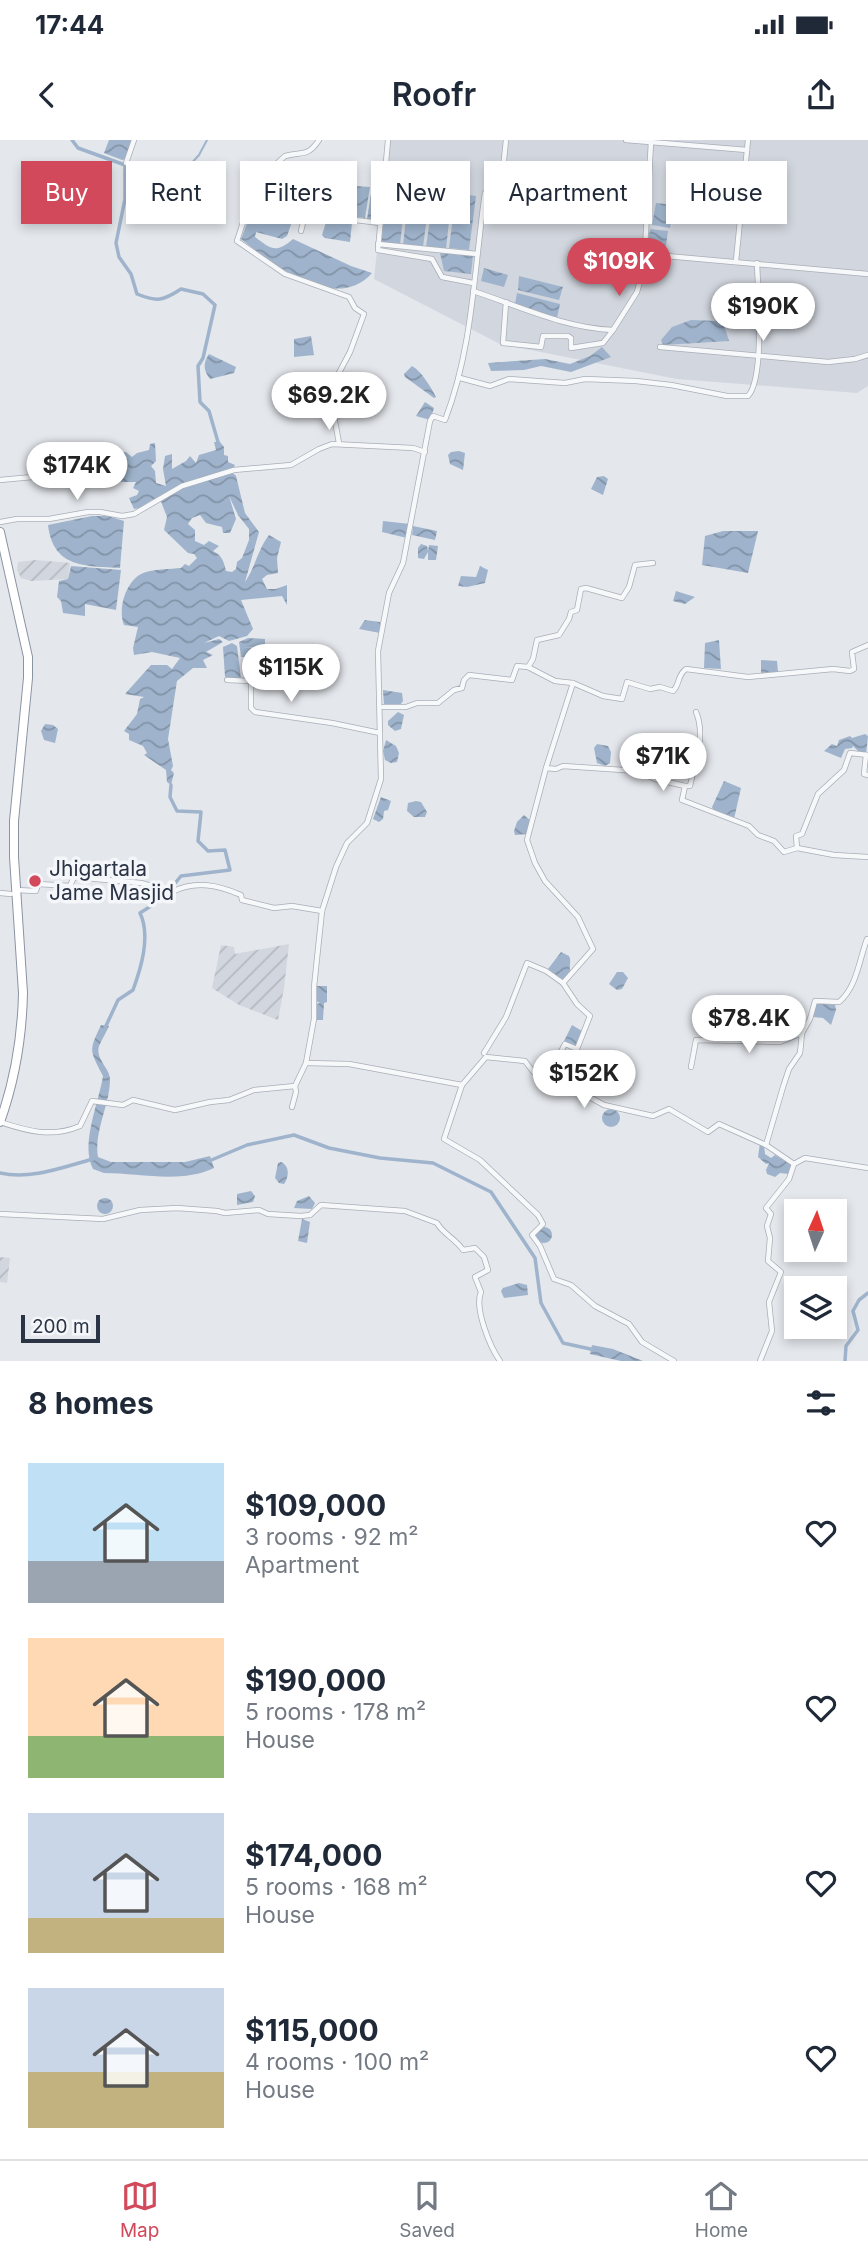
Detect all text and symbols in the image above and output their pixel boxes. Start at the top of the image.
text: 17:44 [35,9,104,40]
text: Roofr [392,75,476,114]
icon: back [28,76,66,114]
icon: share [802,76,840,114]
chip: Buy [21,161,112,224]
chip: Rent [126,161,226,224]
chip: Filters [240,161,357,224]
chip: New [371,161,470,224]
chip: Apartment [484,161,652,224]
chip: House [666,161,787,224]
pin: $109K [570,239,668,298]
text: $109K [583,247,655,275]
pin: $190K [714,284,812,343]
text: $190K [727,292,799,320]
pin: $69.2K [272,372,386,432]
text: $69.2K [288,381,370,409]
pin: $174K [28,442,126,502]
text: $174K [42,451,112,479]
pin: $115K [242,644,340,704]
text: $115K [258,653,324,681]
pin: $71K [622,734,704,793]
text: $71K [636,742,690,770]
place label: Jhigartala Jame Masjid [49,856,174,905]
marker: Jhigartala Jame Masjid [27,873,43,889]
pin: $78.4K [692,996,806,1055]
text: $78.4K [708,1004,790,1032]
pin: $152K [535,1051,633,1110]
text: $152K [549,1059,619,1087]
north arrow [784,1199,847,1262]
map controls [784,1199,847,1339]
button: layers [784,1276,847,1339]
scale bar [21,1312,100,1344]
text: 200 m [32,1315,90,1338]
icon: filters [802,1384,840,1422]
text: 8 homes [28,1385,154,1421]
text: $109,000 [245,1487,386,1523]
icon: home [84,1491,168,1575]
icon: heart [802,1514,840,1552]
text: 3 rooms · 92 m² [245,1523,418,1551]
text: Apartment [245,1551,359,1579]
text: $190,000 [245,1662,386,1698]
icon: home [84,1666,168,1750]
icon: heart [802,1689,840,1727]
text: 5 rooms · 178 m² [245,1698,426,1726]
text: House [245,1726,315,1754]
text: $174,000 [245,1837,382,1873]
icon: home [84,1841,168,1925]
icon: heart [802,1864,840,1902]
text: 5 rooms · 168 m² [245,1873,428,1901]
text: House [245,1901,315,1929]
text: $115,000 [245,2012,379,2048]
icon: home [84,2016,168,2100]
icon: heart [802,2039,840,2077]
text: 4 rooms · 100 m² [245,2048,429,2076]
text: House [245,2076,315,2104]
tab: Map [120,2177,159,2242]
tab: Saved [399,2177,455,2242]
tab: Home [695,2177,748,2242]

